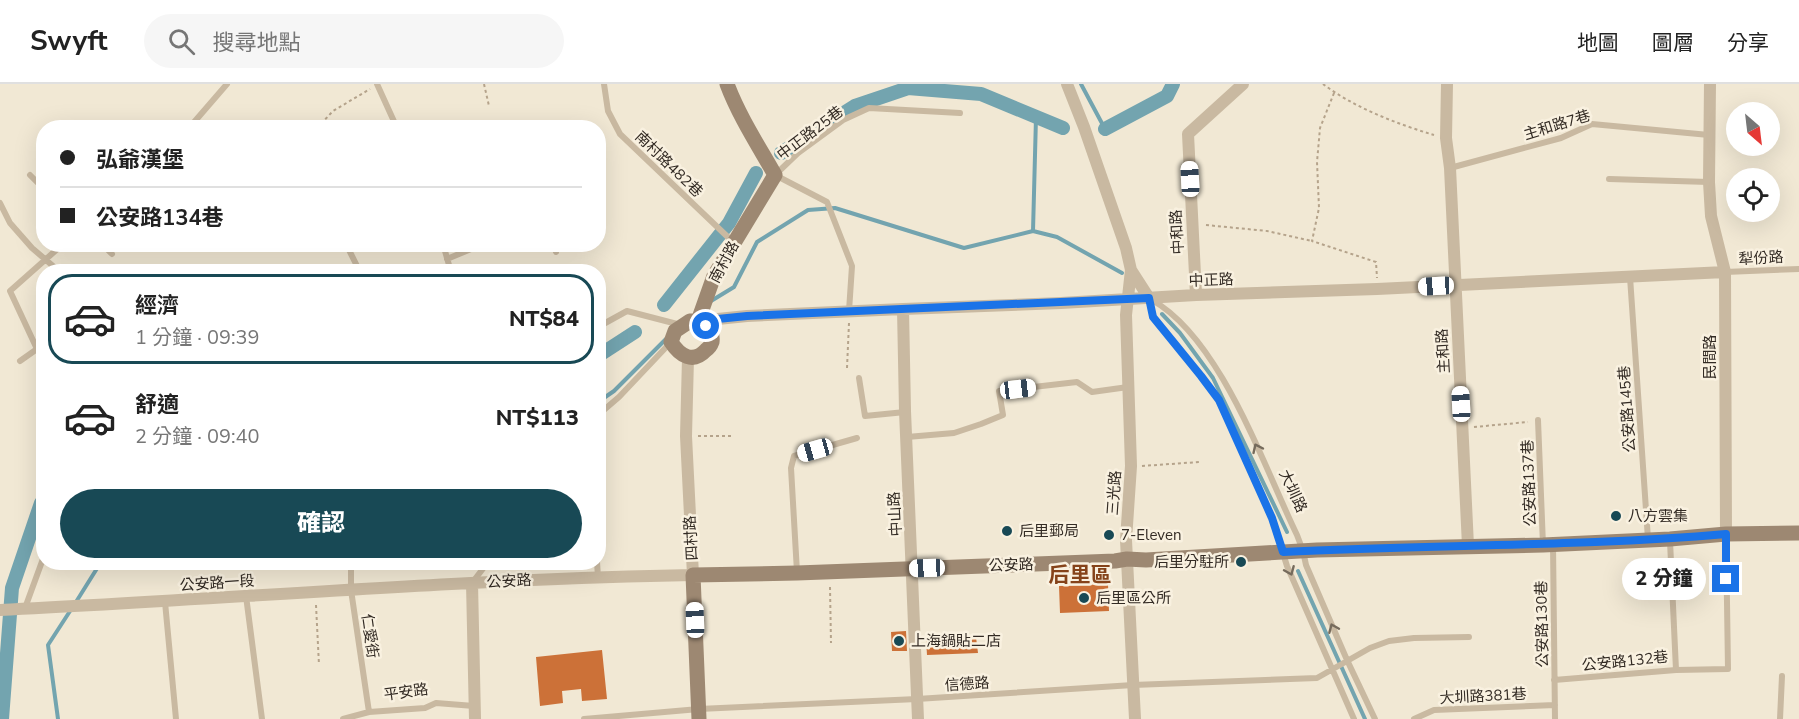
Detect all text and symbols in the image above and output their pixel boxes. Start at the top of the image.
search box [144,14,564,68]
text: Swyft [30,22,108,60]
icon: search [165,25,198,58]
text: 搜尋地點 [213,28,301,58]
text: 地圖 [1577,29,1619,57]
text: 圖層 [1652,29,1694,57]
text: 分享 [1727,29,1769,57]
street label: 中正路25巷 [773,102,847,164]
north arrow [1726,102,1780,156]
map controls [1726,102,1780,222]
street label: 主和路7巷 [1521,105,1593,145]
street label: 南村路482巷 [631,127,707,201]
text: 弘爺漢堡 [96,145,184,175]
car [1180,161,1200,197]
button: locate [1726,168,1780,222]
text: 公安路134巷 [96,203,224,233]
street label: 中和路 [1166,209,1188,255]
street label: 南村路 [705,237,743,287]
street label: 犁份路 [1738,247,1784,269]
street label: 中正路 [1188,269,1234,291]
car [1418,276,1454,296]
text: 經濟 [135,291,179,321]
icon: car [63,292,117,346]
text: NT$84 [509,304,579,334]
route start [692,312,719,339]
text: 1 分鐘 · 09:39 [135,324,260,351]
street label: 主和路 [1432,328,1454,374]
street label: 民間路 [1700,334,1720,380]
street label: 公安路145巷 [1614,365,1640,453]
car [999,378,1037,400]
car [1451,386,1471,422]
text: 舒適 [135,390,179,420]
icon: car [63,391,117,445]
text: NT$113 [496,403,579,433]
text: 2 分鐘 · 09:40 [135,423,260,450]
car [795,436,835,464]
street label: 公安路137巷 [1517,439,1541,527]
one-way arrow [1252,444,1264,455]
street label: 大圳路 [1274,466,1312,516]
street label: 三光路 [1102,470,1126,516]
button: 確認 [60,489,582,558]
street label: 中山路 [884,491,906,537]
place label: 八方雲集 [1628,506,1688,526]
marker: 八方雲集 [1609,509,1623,523]
street label: 四村路 [680,515,702,561]
place label: 后里郵局 [1019,521,1079,541]
marker: 后里郵局 [1000,524,1014,538]
place label: 7-Eleven [1121,525,1181,545]
marker: 7-Eleven [1102,528,1116,542]
place label: 后里分駐所 [1154,552,1229,572]
street label: 公安路 [988,554,1034,576]
marker: 后里分駐所 [1234,555,1248,569]
car [909,558,945,578]
callout: 2 分鐘 [1621,558,1705,600]
district label: 后里區 [1049,561,1112,589]
one-way arrow [1283,565,1295,576]
text: 2 分鐘 [1635,565,1693,592]
route end [1712,565,1739,592]
street label: 公安路一段 [179,570,255,596]
street label: 公安路 [486,570,532,592]
street label: 公安路130巷 [1531,580,1553,668]
place label: 后里區公所 [1096,588,1171,608]
marker: 后里區公所 [1077,591,1091,605]
car [685,602,705,638]
street label: 仁愛街 [357,612,383,660]
one-way arrow [1328,623,1340,634]
place label: 上海鍋貼二店 [911,631,1001,651]
marker: 上海鍋貼二店 [892,634,906,648]
street label: 公安路132巷 [1581,647,1669,675]
street label: 信德路 [944,672,990,696]
street label: 平安路 [382,679,430,705]
street label: 大圳路381巷 [1439,684,1527,708]

